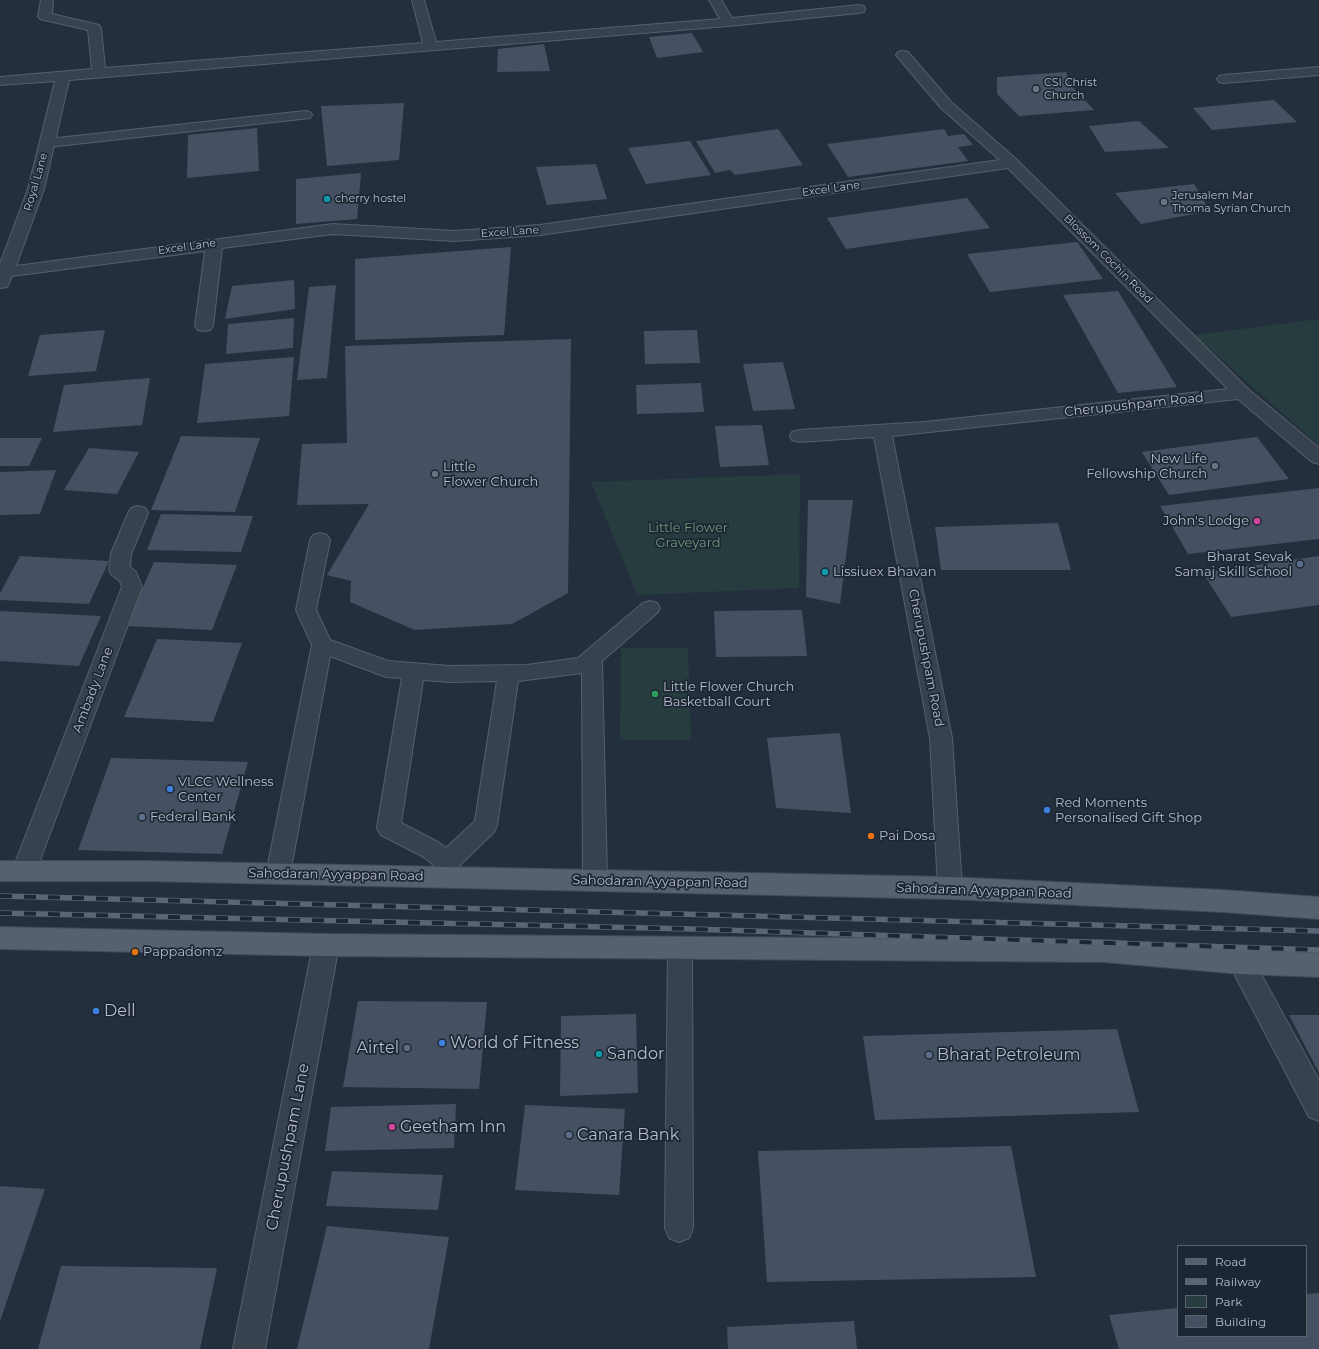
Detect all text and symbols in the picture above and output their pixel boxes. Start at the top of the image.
place label: CSI Christ Church [1044,76,1097,102]
marker: CSI Christ Church [1031,84,1041,94]
street label: Royal Lane [21,151,51,213]
street label: Excel Lane [801,178,861,200]
place label: Jerusalem Mar Thoma Syrian Church [1172,189,1291,215]
place label: cherry hostel [335,192,406,206]
marker: cherry hostel [322,194,332,204]
marker: Jerusalem Mar Thoma Syrian Church [1159,197,1169,207]
street label: Blossom Cochin Road [1061,212,1155,306]
street label: Excel Lane [480,223,540,241]
street label: Excel Lane [157,236,217,258]
street label: Cherupushpam Road [1064,390,1204,420]
place label: New Life Fellowship Church [1086,451,1207,482]
place label: Little Flower Church [443,459,538,490]
marker: New Life Fellowship Church [1210,461,1220,471]
marker: Little Flower Church [430,469,440,479]
place label: John's Lodge [1163,513,1249,529]
marker: John's Lodge [1252,516,1262,526]
park label: Little Flower Graveyard [648,520,728,551]
place label: Bharat Sevak Samaj Skill School [1174,549,1292,580]
marker: Bharat Sevak Samaj Skill School [1295,559,1305,569]
place label: Lissiuex Bhavan [833,564,936,580]
marker: Lissiuex Bhavan [820,567,830,577]
street label: Cherupushpam Road [905,588,947,728]
street label: Ambady Lane [69,645,117,735]
place label: Little Flower Church Basketball Court [663,679,794,710]
marker: Little Flower Church Basketball Court [650,689,660,699]
place label: VLCC Wellness Center [178,774,274,805]
marker: VLCC Wellness Center [165,784,175,794]
place label: Red Moments Personalised Gift Shop [1055,795,1202,826]
marker: Red Moments Personalised Gift Shop [1042,805,1052,815]
place label: Federal Bank [150,809,236,825]
marker: Federal Bank [137,812,147,822]
place label: Pai Dosa [879,828,936,844]
marker: Pai Dosa [866,831,876,841]
street label: Sahodaran Ayyappan Road [248,866,424,884]
street label: Sahodaran Ayyappan Road [572,873,748,891]
street label: Sahodaran Ayyappan Road [896,880,1072,902]
place label: Pappadomz [143,944,222,960]
marker: Pappadomz [130,947,140,957]
place label: Dell [104,1001,135,1021]
marker: Dell [91,1006,101,1016]
place label: World of Fitness [450,1033,579,1053]
place label: Airtel [356,1038,399,1058]
marker: World of Fitness [437,1038,447,1048]
marker: Airtel [402,1043,412,1053]
place label: Sandor [607,1044,664,1064]
place label: Bharat Petroleum [937,1045,1081,1065]
marker: Sandor [594,1049,604,1059]
marker: Bharat Petroleum [924,1050,934,1060]
street label: Cherupushpam Lane [262,1062,314,1232]
place label: Geetham Inn [400,1117,506,1137]
marker: Geetham Inn [387,1122,397,1132]
place label: Canara Bank [577,1125,679,1145]
marker: Canara Bank [564,1130,574,1140]
legend [1177,1245,1307,1337]
text: Road [1215,1254,1246,1269]
text: Railway [1215,1274,1261,1289]
text: Park [1215,1294,1242,1309]
text: Building [1215,1314,1266,1329]

